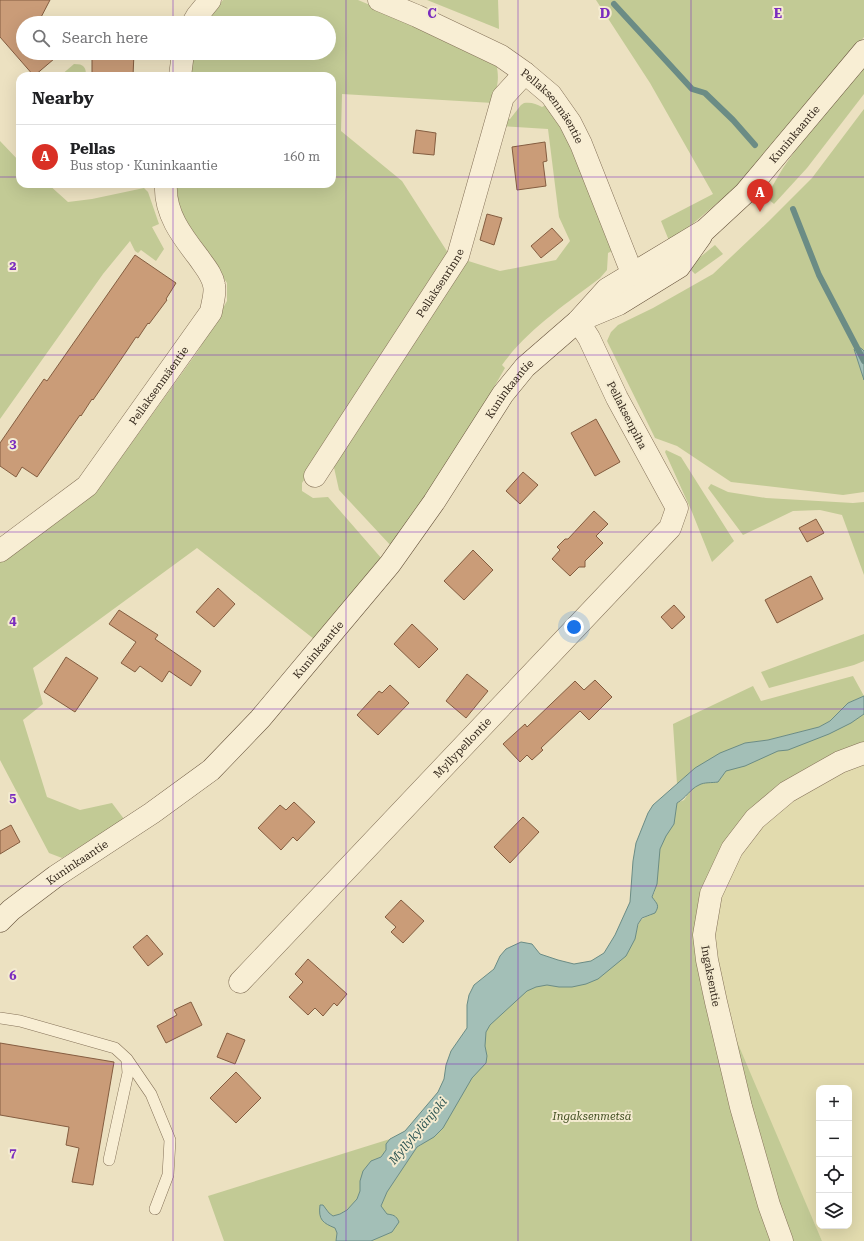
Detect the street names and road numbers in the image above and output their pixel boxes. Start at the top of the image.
street label: Pellaksenmäentie [518,66,586,146]
street label: Kuninkaantie [767,103,823,166]
street label: Pellaksenrinne [414,247,467,320]
street label: Pellaksenmäentie [127,344,191,428]
street label: Kuninkaantie [483,357,536,421]
street label: Pellaksenpiha [604,379,649,451]
street label: Kuninkaantie [291,618,346,681]
street label: Myllypellontie [431,715,494,781]
street label: Kuninkaantie [44,838,111,888]
street label: Ingaksentie [698,944,723,1008]

